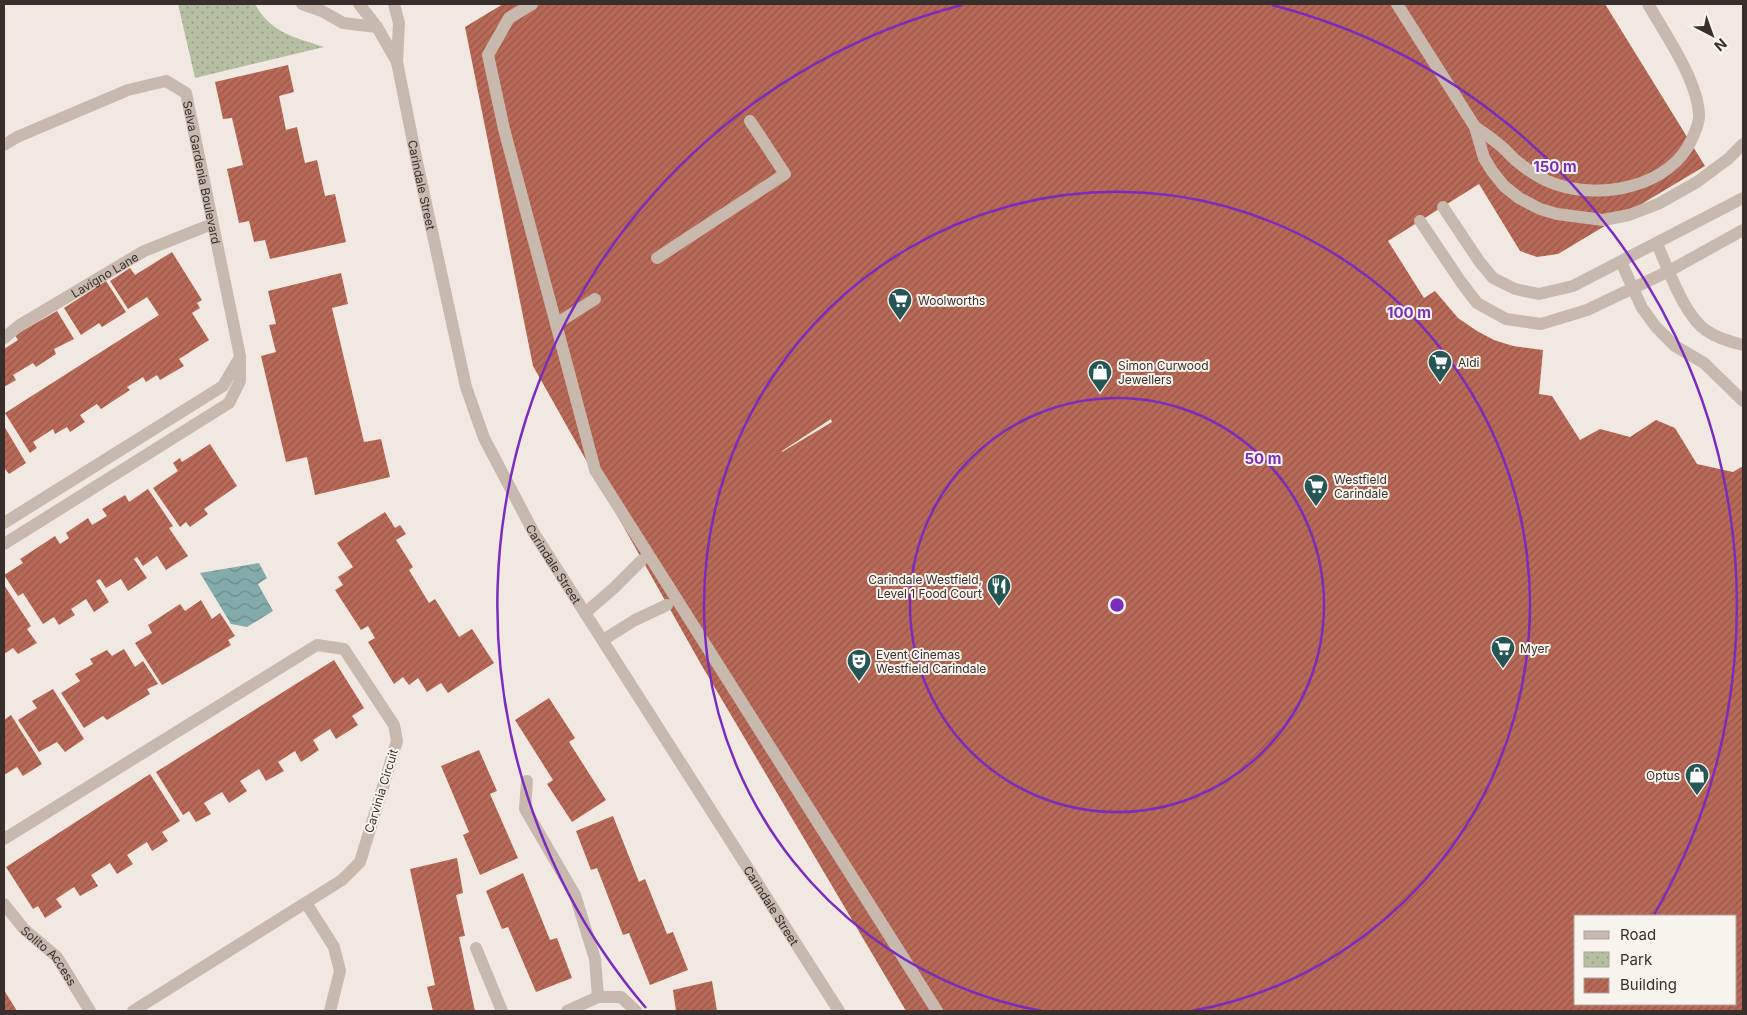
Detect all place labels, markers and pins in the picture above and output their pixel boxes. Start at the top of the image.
supermarket icon: Woolworths [887,287,913,321]
place label: Woolworths [918,293,985,308]
supermarket icon: Aldi [1427,349,1453,383]
place label: Aldi [1458,355,1480,370]
place label: Simon Curwood Jewellers [1118,358,1209,387]
shop icon: Simon Curwood Jewellers [1087,359,1113,393]
place label: Westfield Carindale [1334,472,1388,501]
supermarket icon: Westfield Carindale [1303,473,1329,507]
place label: Carindale Westfield, Level 1 Food Court [868,572,982,601]
restaurant icon: Carindale Westfield, Level 1 Food Court [986,573,1012,607]
centre of rings [1108,596,1126,614]
supermarket icon: Myer [1490,635,1516,669]
place label: Myer [1520,641,1549,656]
place label: Event Cinemas Westfield Carindale [876,647,986,676]
theatre icon: Event Cinemas Westfield Carindale [846,648,872,682]
shop icon: Optus [1684,762,1710,796]
place label: Optus [1646,768,1680,783]

